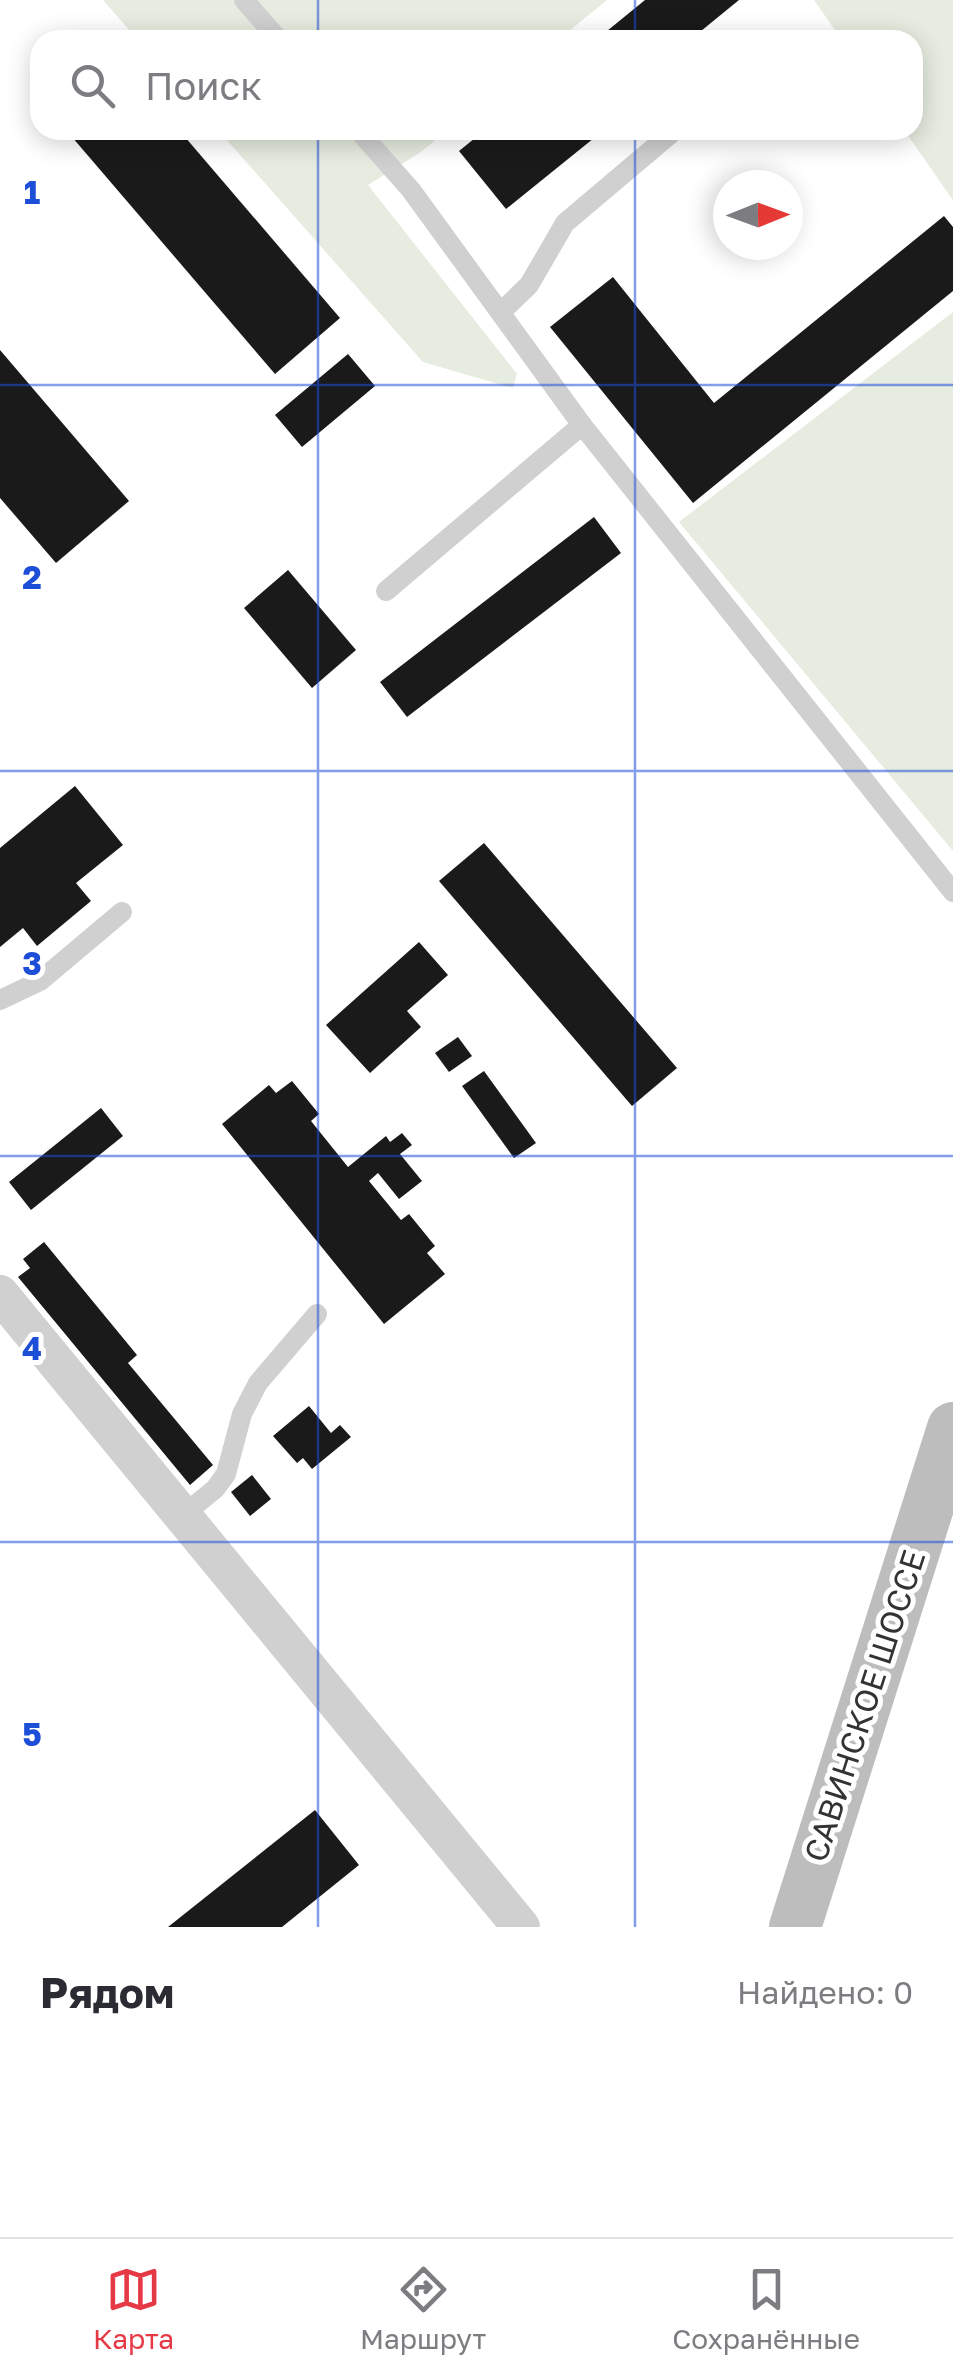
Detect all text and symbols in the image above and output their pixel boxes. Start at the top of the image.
search box [30,30,923,140]
icon: search [65,58,120,113]
text: Поиск [145,63,262,108]
north arrow [713,170,803,260]
text: 1 [24,173,40,211]
text: 2 [22,558,42,596]
text: 3 [22,944,42,982]
text: 4 [22,1329,42,1367]
street label: САВИНСКОЕ ШОССЕ [796,1545,932,1866]
text: 5 [22,1715,42,1753]
text: Рядом [40,1967,174,2017]
text: Найдено: 0 [737,1973,913,2011]
tab: Карта [93,2262,174,2355]
tab: Маршрут [360,2262,486,2355]
tab: Сохранённые [672,2262,860,2355]

